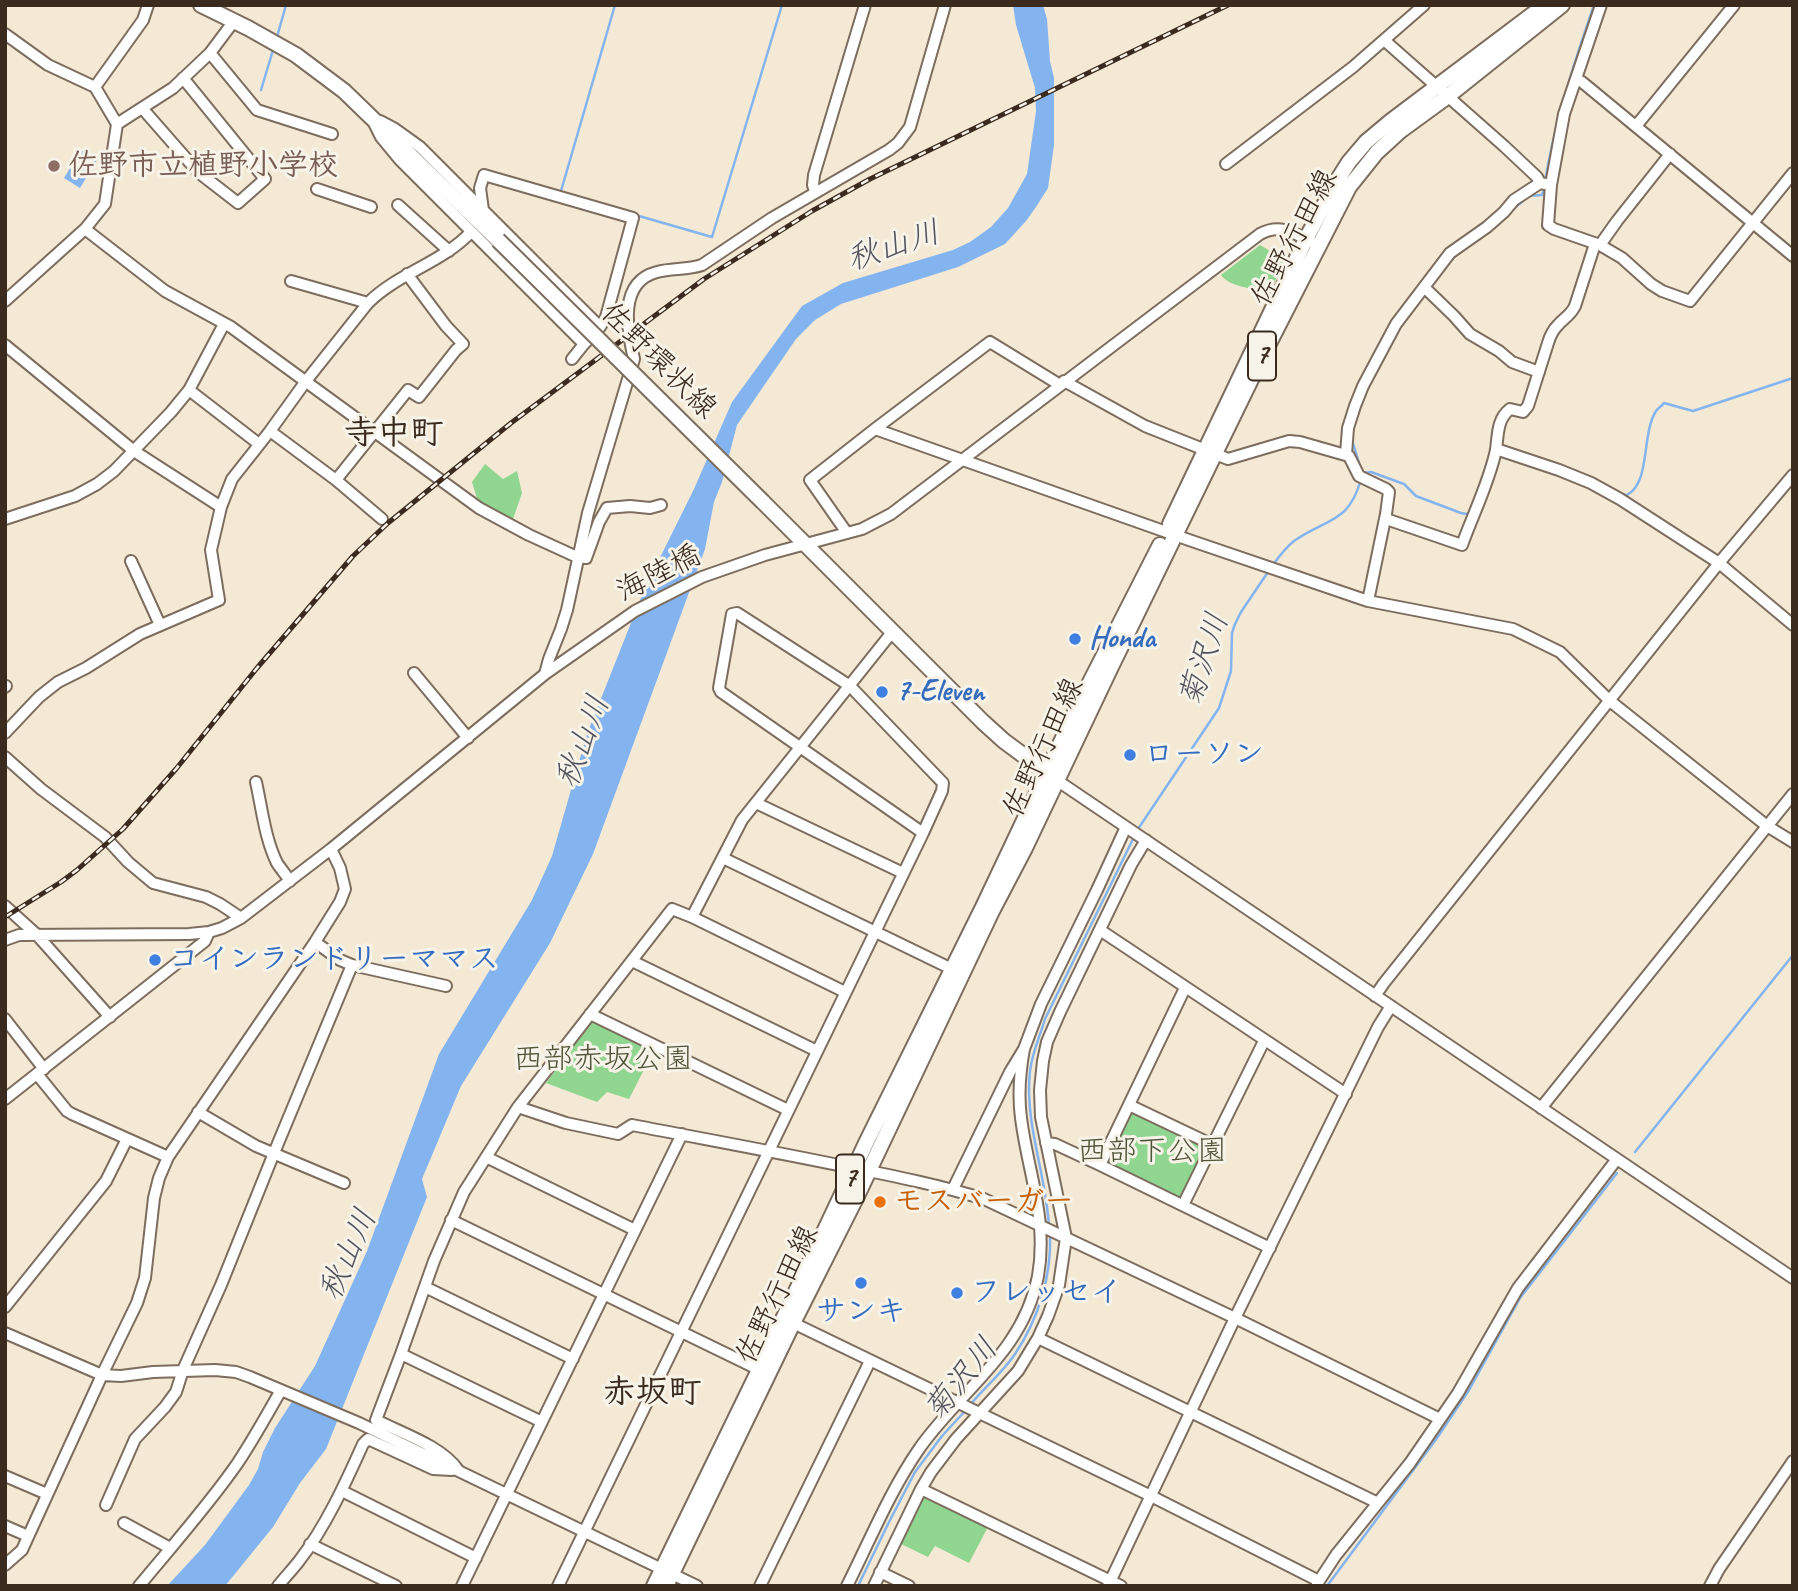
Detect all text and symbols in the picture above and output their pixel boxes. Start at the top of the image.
place label: 佐野市立植野小学校 [68,148,338,184]
marker: 佐野市立植野小学校 [46,158,62,174]
street label: 佐野行田線 [1244,163,1346,313]
water label: 秋山川 [842,214,946,280]
street label: 佐野環状線 [592,295,724,427]
road number: 7 [1248,332,1276,380]
district label: 寺中町 [345,414,443,454]
street label: 海陸橋 [611,538,707,610]
water label: 菊沢川 [1172,608,1238,712]
place label: Honda [1089,621,1155,657]
marker: Honda [1067,631,1083,647]
street label: 佐野行田線 [996,672,1092,824]
place label: 7-Eleven [896,674,984,710]
marker: 7-Eleven [874,684,890,700]
water label: 秋山川 [549,690,619,794]
place label: ローソン [1144,737,1264,773]
marker: ローソン [1122,747,1138,763]
place label: コインランドリーママス [169,942,499,978]
marker: コインランドリーママス [147,952,163,968]
park label: 西部赤坂公園 [513,1042,693,1078]
park label: 西部下公園 [1077,1134,1227,1170]
road number: 7 [836,1154,864,1204]
place label: モスバーガー [894,1184,1074,1220]
marker: モスバーガー [872,1194,888,1210]
water label: 秋山川 [312,1203,386,1307]
street label: 佐野行田線 [729,1220,827,1370]
marker: サンキ [853,1275,869,1291]
place label: フレッセイ [971,1275,1121,1311]
marker: フレッセイ [949,1285,965,1301]
place label: サンキ [816,1294,906,1330]
water label: 菊沢川 [917,1331,1007,1429]
district label: 赤坂町 [603,1373,701,1413]

